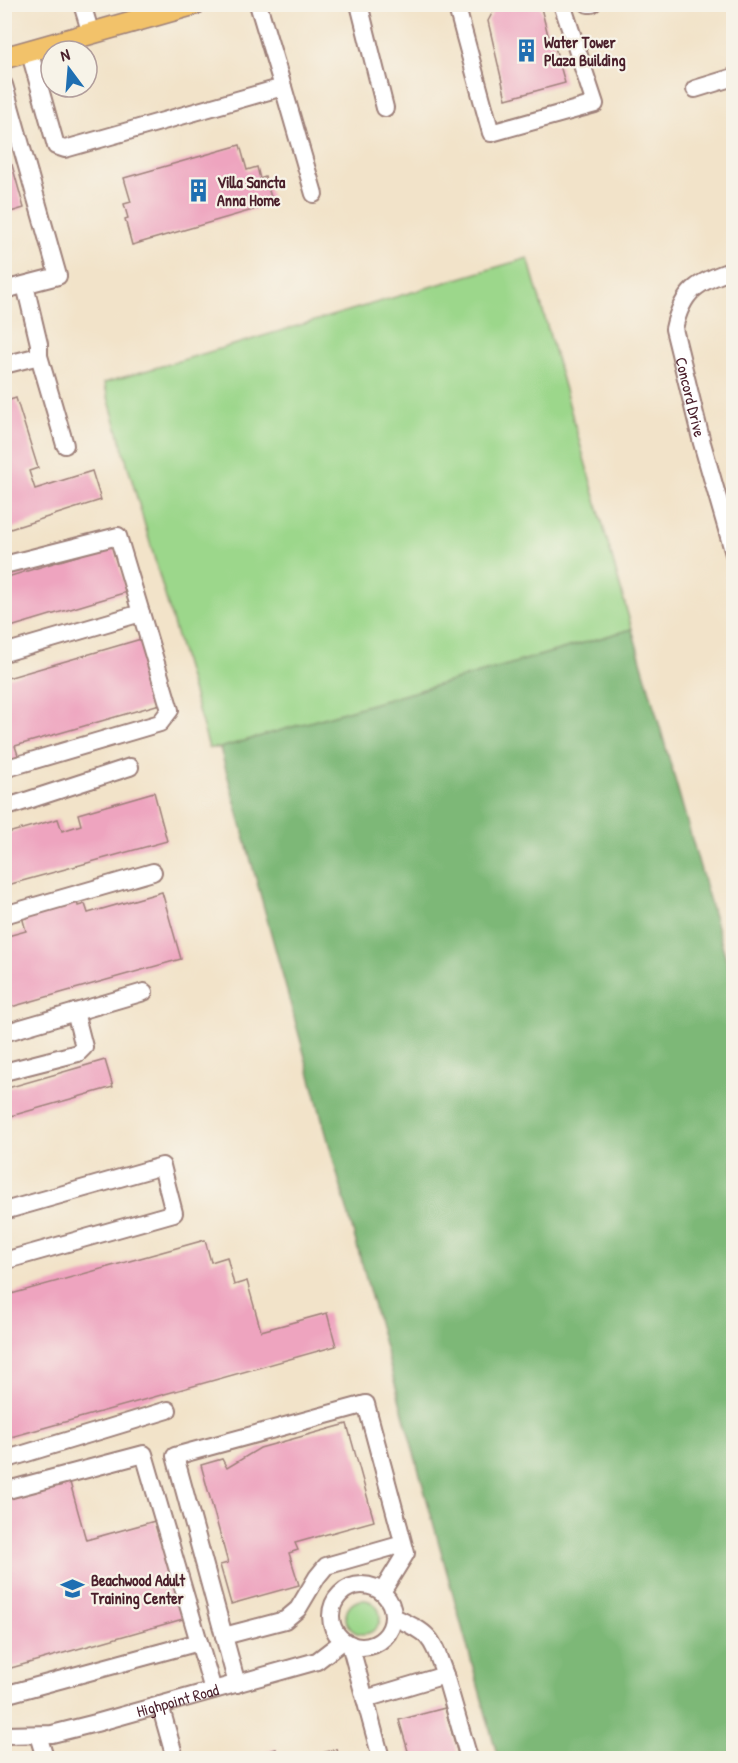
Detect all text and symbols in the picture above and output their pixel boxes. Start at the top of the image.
place label: Water Tower Plaza Building [544,31,626,72]
building icon: Water Tower Plaza Building [513,38,539,64]
north arrow [39,39,99,99]
text: N [58,43,72,66]
place label: Villa Sancta Anna Home [217,171,286,211]
building icon: Villa Sancta Anna Home [186,178,212,204]
street label: Concord Drive [670,355,711,440]
place label: Beachwood Adult Training Center [90,1569,186,1610]
school or university icon: Beachwood Adult Training Center [60,1576,86,1602]
street label: Highpoint Road [134,1678,221,1722]

